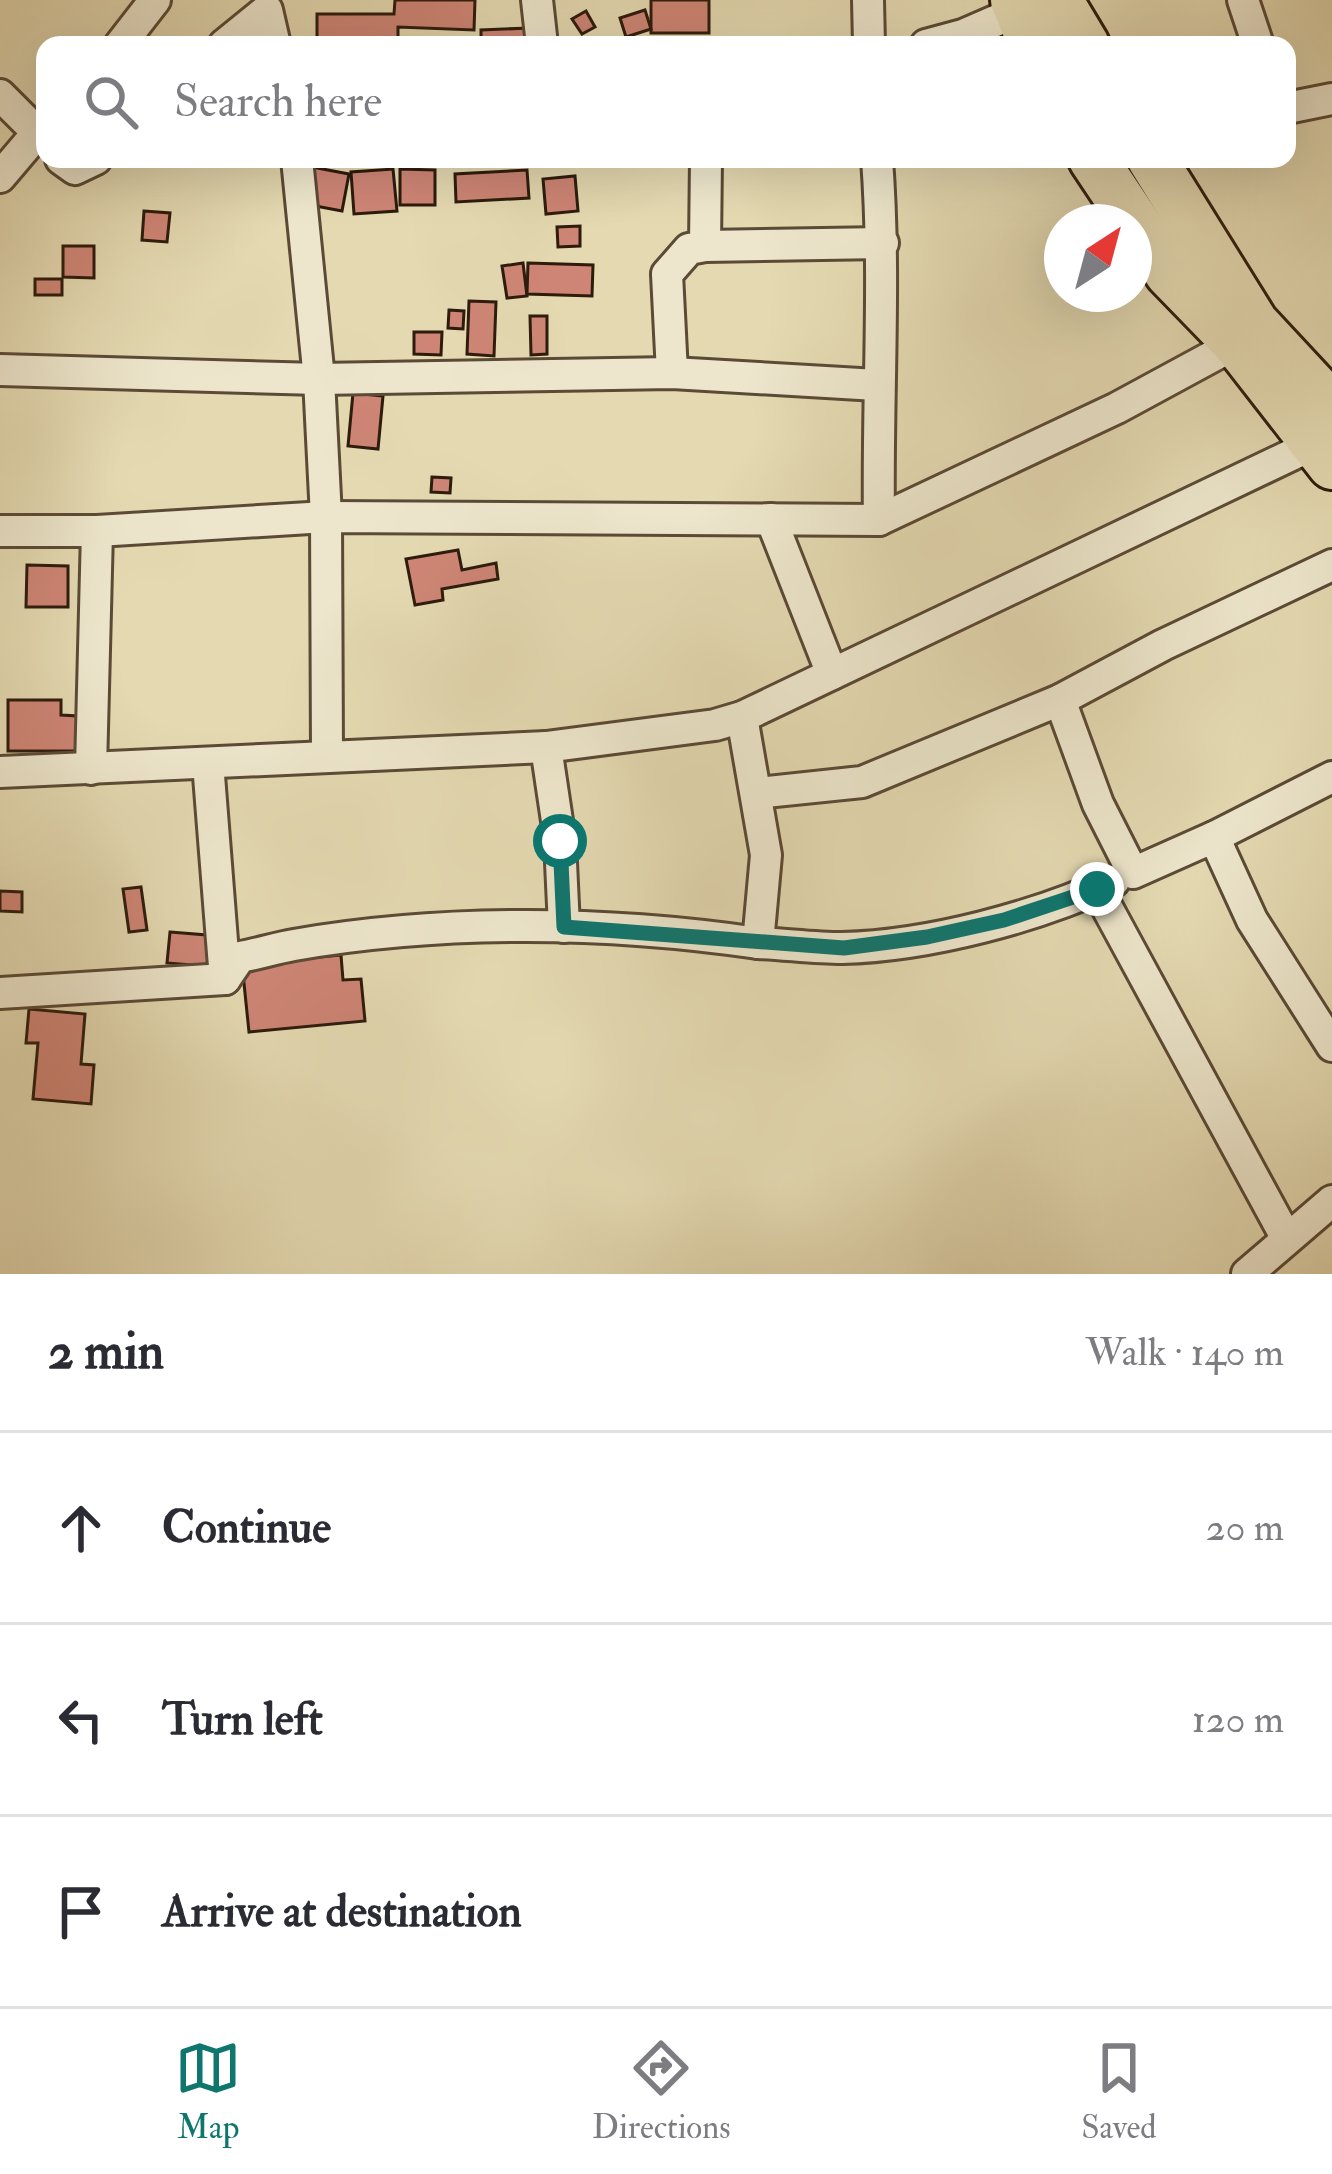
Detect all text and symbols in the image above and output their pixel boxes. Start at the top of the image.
search box [36,36,1296,168]
icon: search [78,69,144,135]
text: Search here [174,74,382,130]
north arrow [1044,204,1152,312]
route start [533,814,587,868]
route end [1070,862,1124,916]
text: 2 min [48,1320,164,1384]
text: Walk · 140 m [1086,1328,1284,1377]
icon: ahead [48,1495,114,1561]
text: Continue [162,1500,331,1556]
text: 20 m [1206,1503,1284,1552]
icon: left [48,1687,114,1753]
text: Turn left [162,1692,323,1748]
text: 120 m [1192,1695,1284,1744]
icon: arrive [48,1879,114,1945]
text: Arrive at destination [162,1884,522,1940]
tab: Map [175,2035,241,2148]
tab: Directions [592,2035,731,2148]
tab: Saved [1081,2035,1157,2148]

